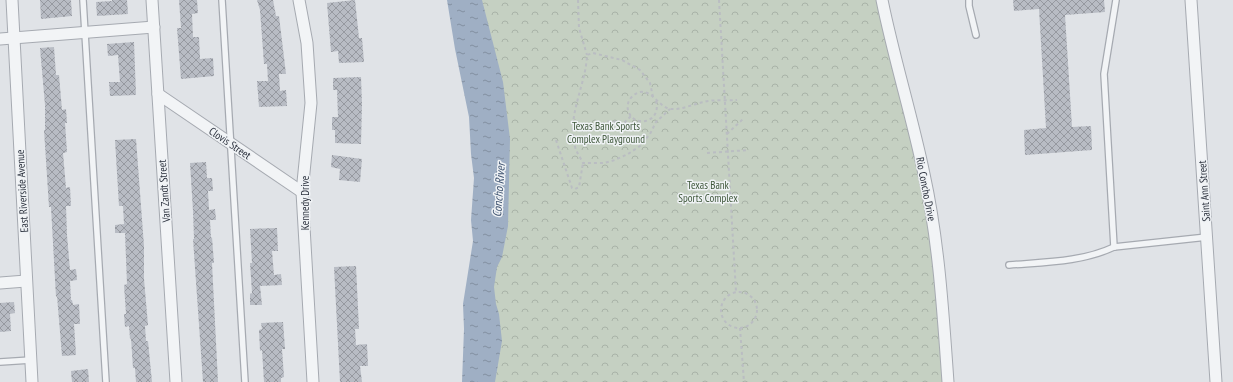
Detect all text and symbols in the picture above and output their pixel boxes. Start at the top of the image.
park label: Texas Bank Sports Complex Playground [567,119,645,146]
street label: Clovis Street [206,124,254,162]
street label: East Riverside Avenue [13,149,31,233]
street label: Rio Concho Drive [913,156,939,223]
street label: Van Zandt Street [155,159,173,224]
street label: Saint Ann Street [1195,160,1213,222]
water label: Concho River [489,161,508,218]
street label: Kennedy Drive [298,175,312,230]
park label: Texas Bank Sports Complex [678,178,738,205]

